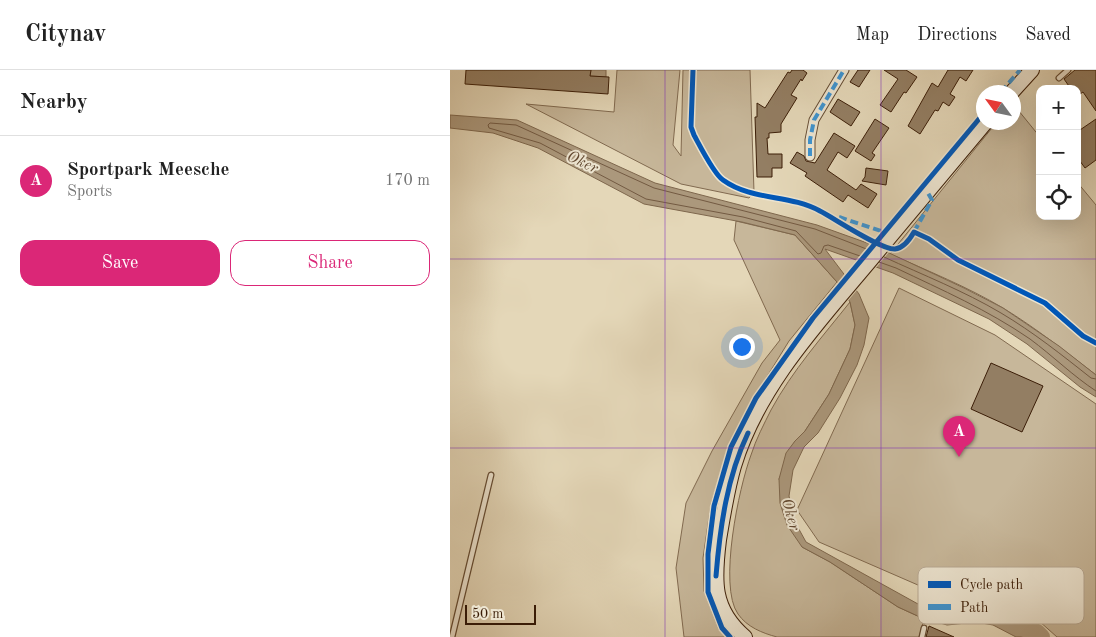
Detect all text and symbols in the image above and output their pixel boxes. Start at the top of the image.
text: Citynav [25,23,106,47]
text: Map [856,26,889,44]
text: Directions [917,26,997,44]
text: Saved [1025,26,1071,44]
north arrow [976,85,1021,130]
map controls [1036,85,1081,220]
button: + [1036,85,1081,130]
text: Nearby [20,92,88,113]
button: − [1036,130,1081,175]
water label: Oker [564,149,601,177]
text: Sportpark Meesche [67,161,230,180]
text: A [30,173,42,189]
text: 170 m [385,173,430,189]
button: locate [1036,175,1081,220]
text: Sports [67,184,112,200]
button: Save [20,240,220,286]
button: Share [230,240,430,286]
your location [729,334,755,360]
pin: A [943,416,975,457]
water label: Oker [778,497,803,534]
legend [918,567,1084,624]
text: Cycle path [960,578,1023,592]
text: Path [960,601,989,615]
scale bar [465,602,536,625]
text: 50 m [472,607,503,621]

